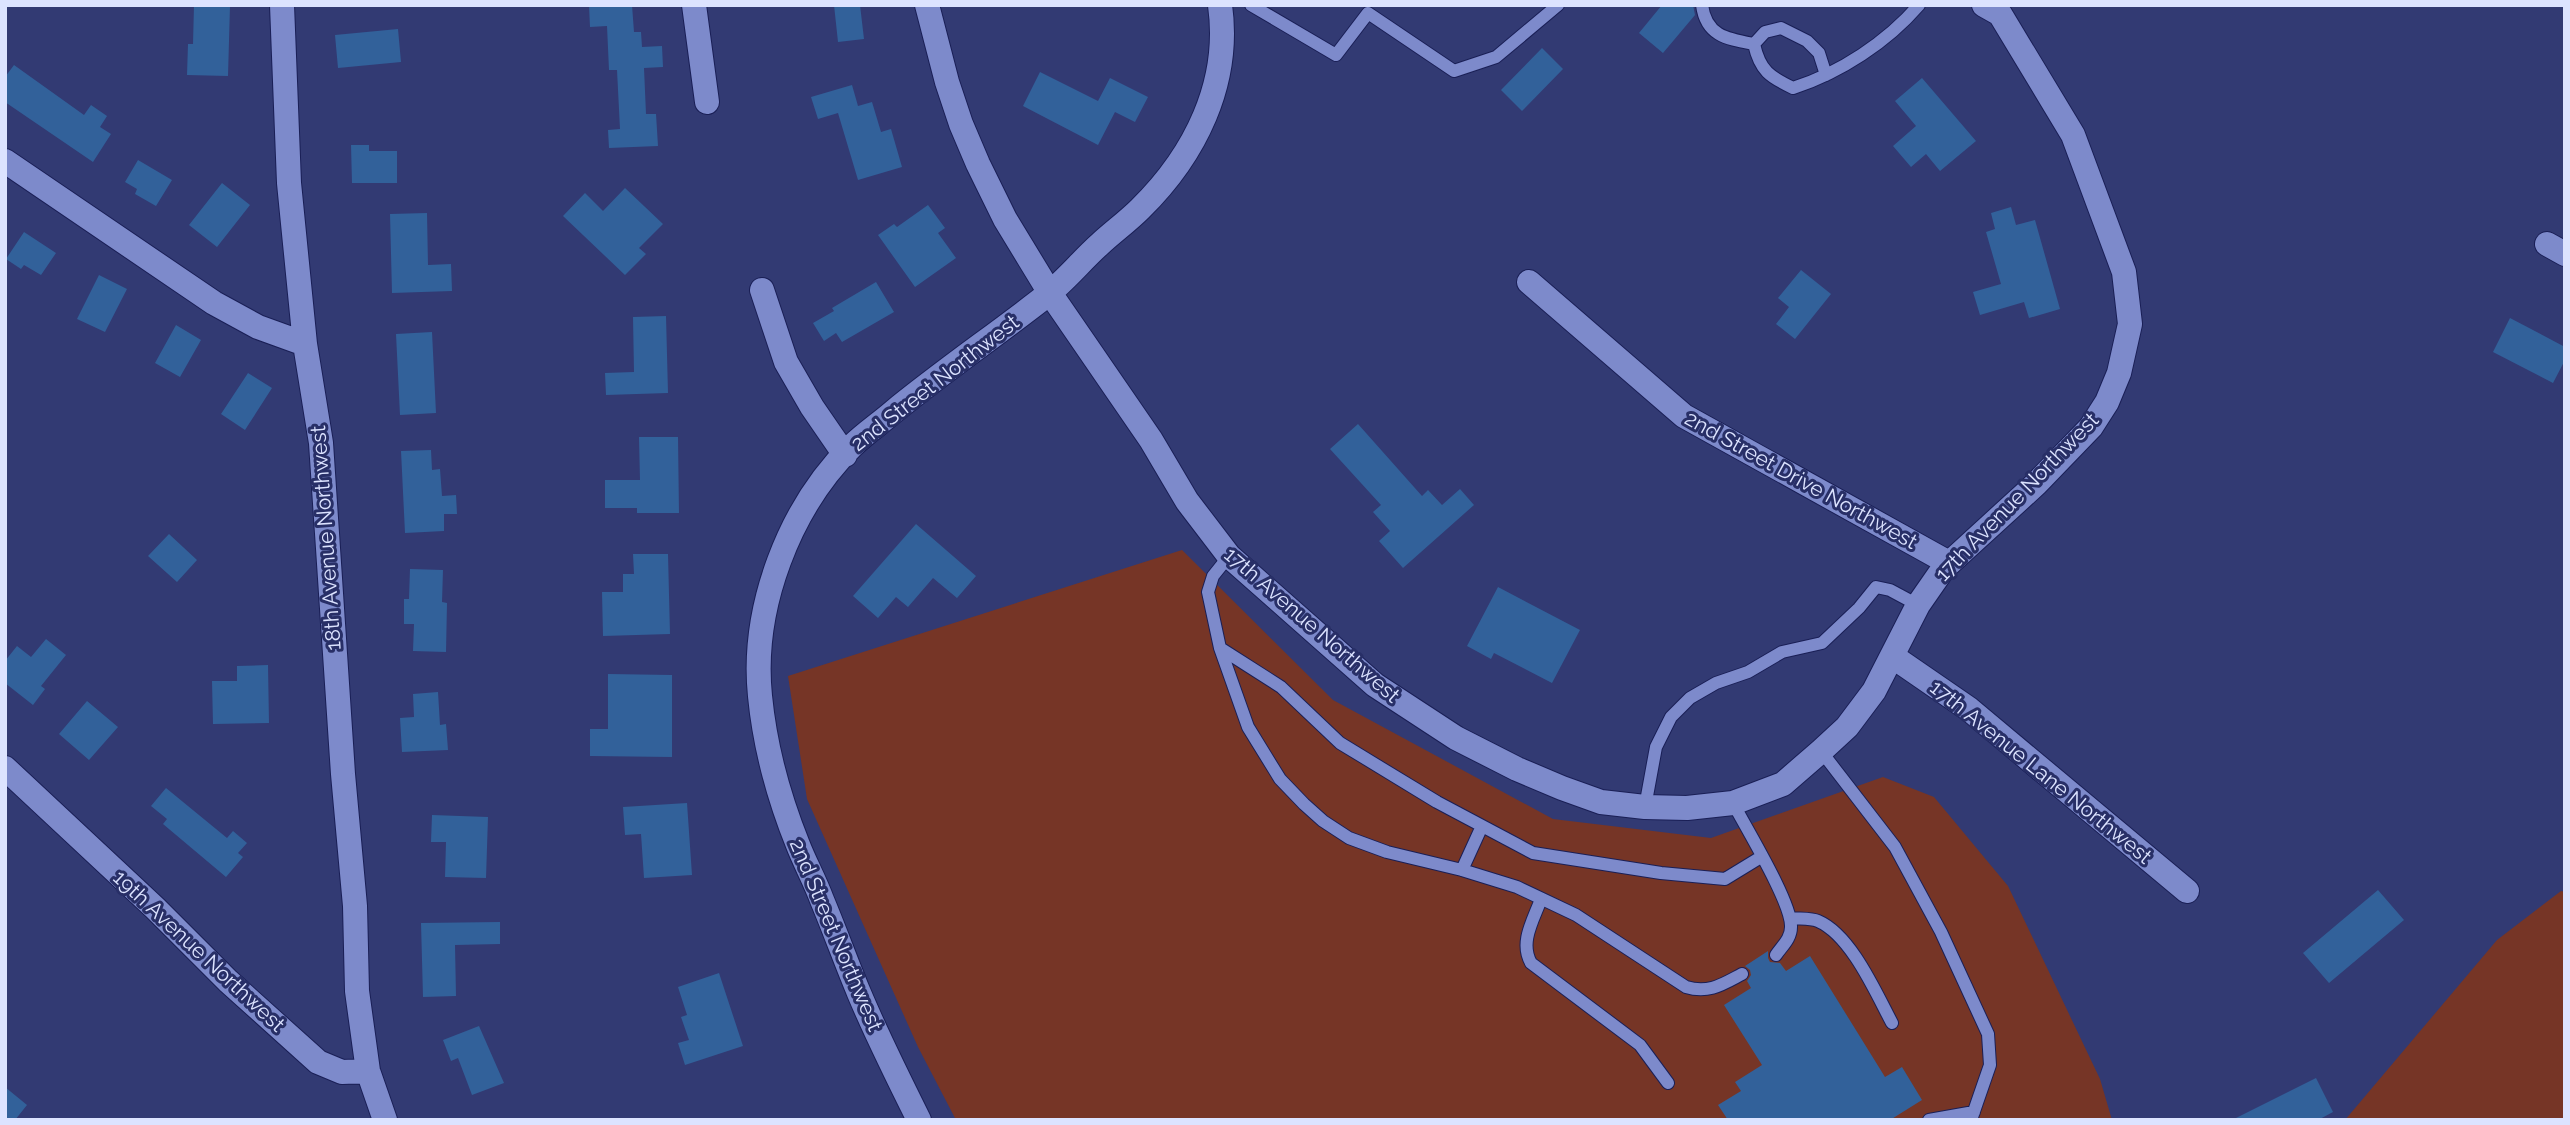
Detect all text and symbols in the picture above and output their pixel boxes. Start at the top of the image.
street label: 2nd Street Northwest [846,309,1024,456]
street label: 2nd Street Drive Northwest [1681,405,1922,554]
street label: 17th Avenue Northwest [1930,407,2104,586]
street label: 18th Avenue Northwest [305,425,346,651]
street label: 17th Avenue Northwest [1219,542,1405,708]
street label: 17th Avenue Lane Northwest [1925,674,2157,869]
street label: 2nd Street Northwest [785,835,888,1035]
street label: 19th Avenue Northwest [108,865,290,1037]

